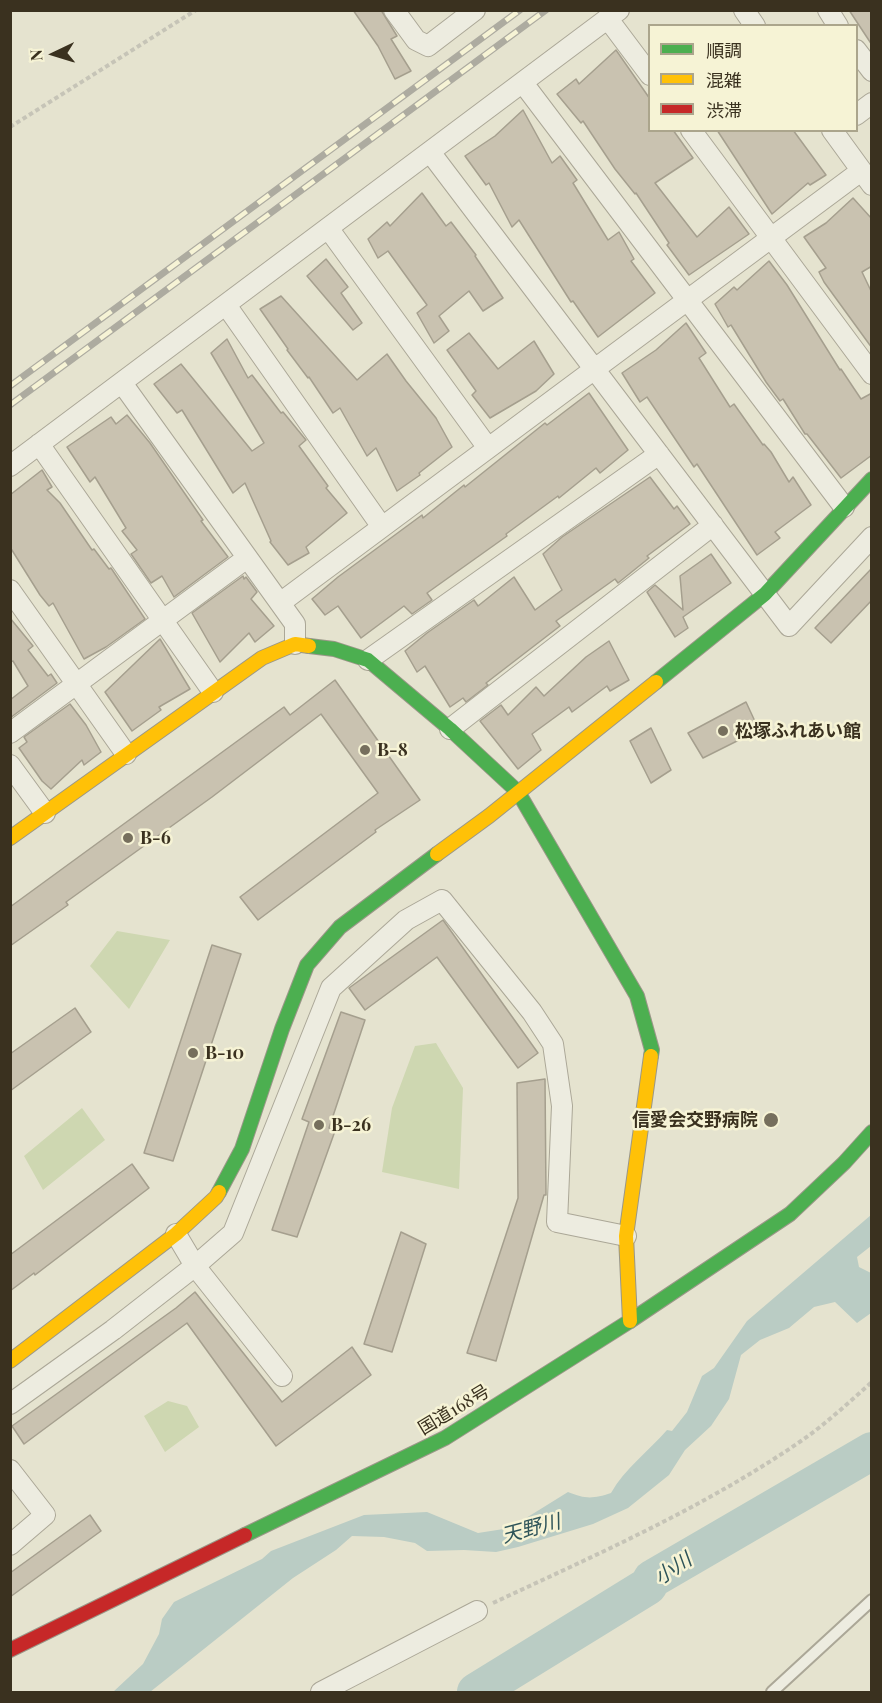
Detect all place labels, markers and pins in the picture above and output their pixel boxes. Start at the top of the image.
place label: 松塚ふれあい館 [735,720,861,742]
marker: 松塚ふれあい館 [716,724,730,738]
place label: B-8 [377,739,408,761]
marker: B-8 [358,743,372,757]
place label: B-6 [140,827,171,849]
marker: B-6 [121,831,135,845]
place label: B-10 [205,1042,244,1064]
marker: B-10 [186,1046,200,1060]
place label: 信愛会交野病院 [632,1109,758,1131]
marker: 信愛会交野病院 [762,1111,780,1129]
place label: B-26 [331,1114,371,1136]
marker: B-26 [312,1118,326,1132]

